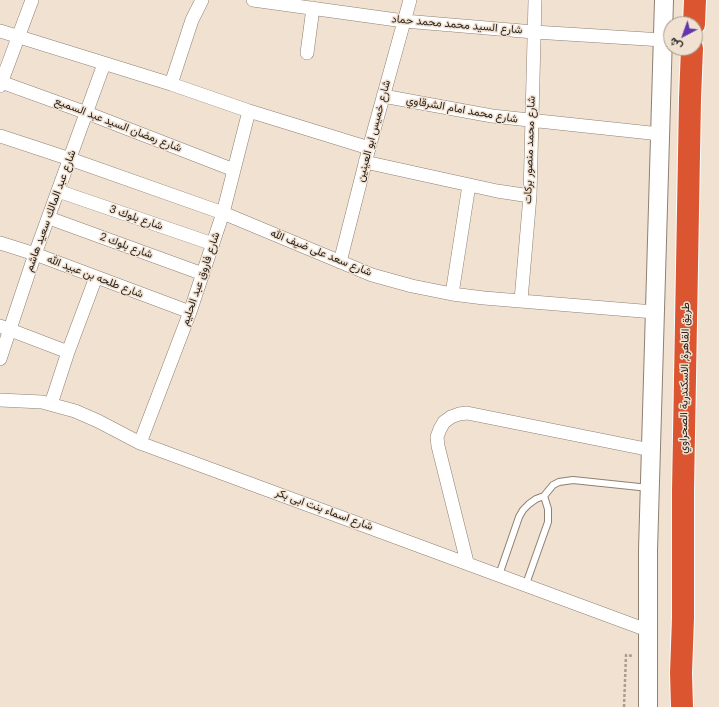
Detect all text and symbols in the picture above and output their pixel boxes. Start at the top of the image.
street label: شارع السيد محمد محمد حماد [391,13,523,37]
north arrow [663,16,703,56]
text: ش [666,35,685,54]
street label: شارع خميس ابو العينين [354,79,394,183]
street label: شارع محمد امام الشرقاوي [405,94,519,126]
street label: شارع رمضان السيد عبد السميع [53,95,183,155]
street label: شارع محمد منصور بركات [522,96,538,204]
street label: شارع عبد المالك سعيد هاشم [23,148,79,274]
street label: شارع بلوك 3 [107,203,165,233]
street label: شارع سعد على ضيف الله [268,227,374,279]
street label: شارع بلوك 2 [98,230,154,262]
street label: شارع فاروق عبد الحليم [179,231,223,327]
street label: شارع طلحه بن عبيد الله [45,253,145,301]
street label: طريق القاهرة, الاسكندرية الصحراوي [677,302,693,454]
street label: شارع اسماء بنت ابى بكر [273,486,375,534]

